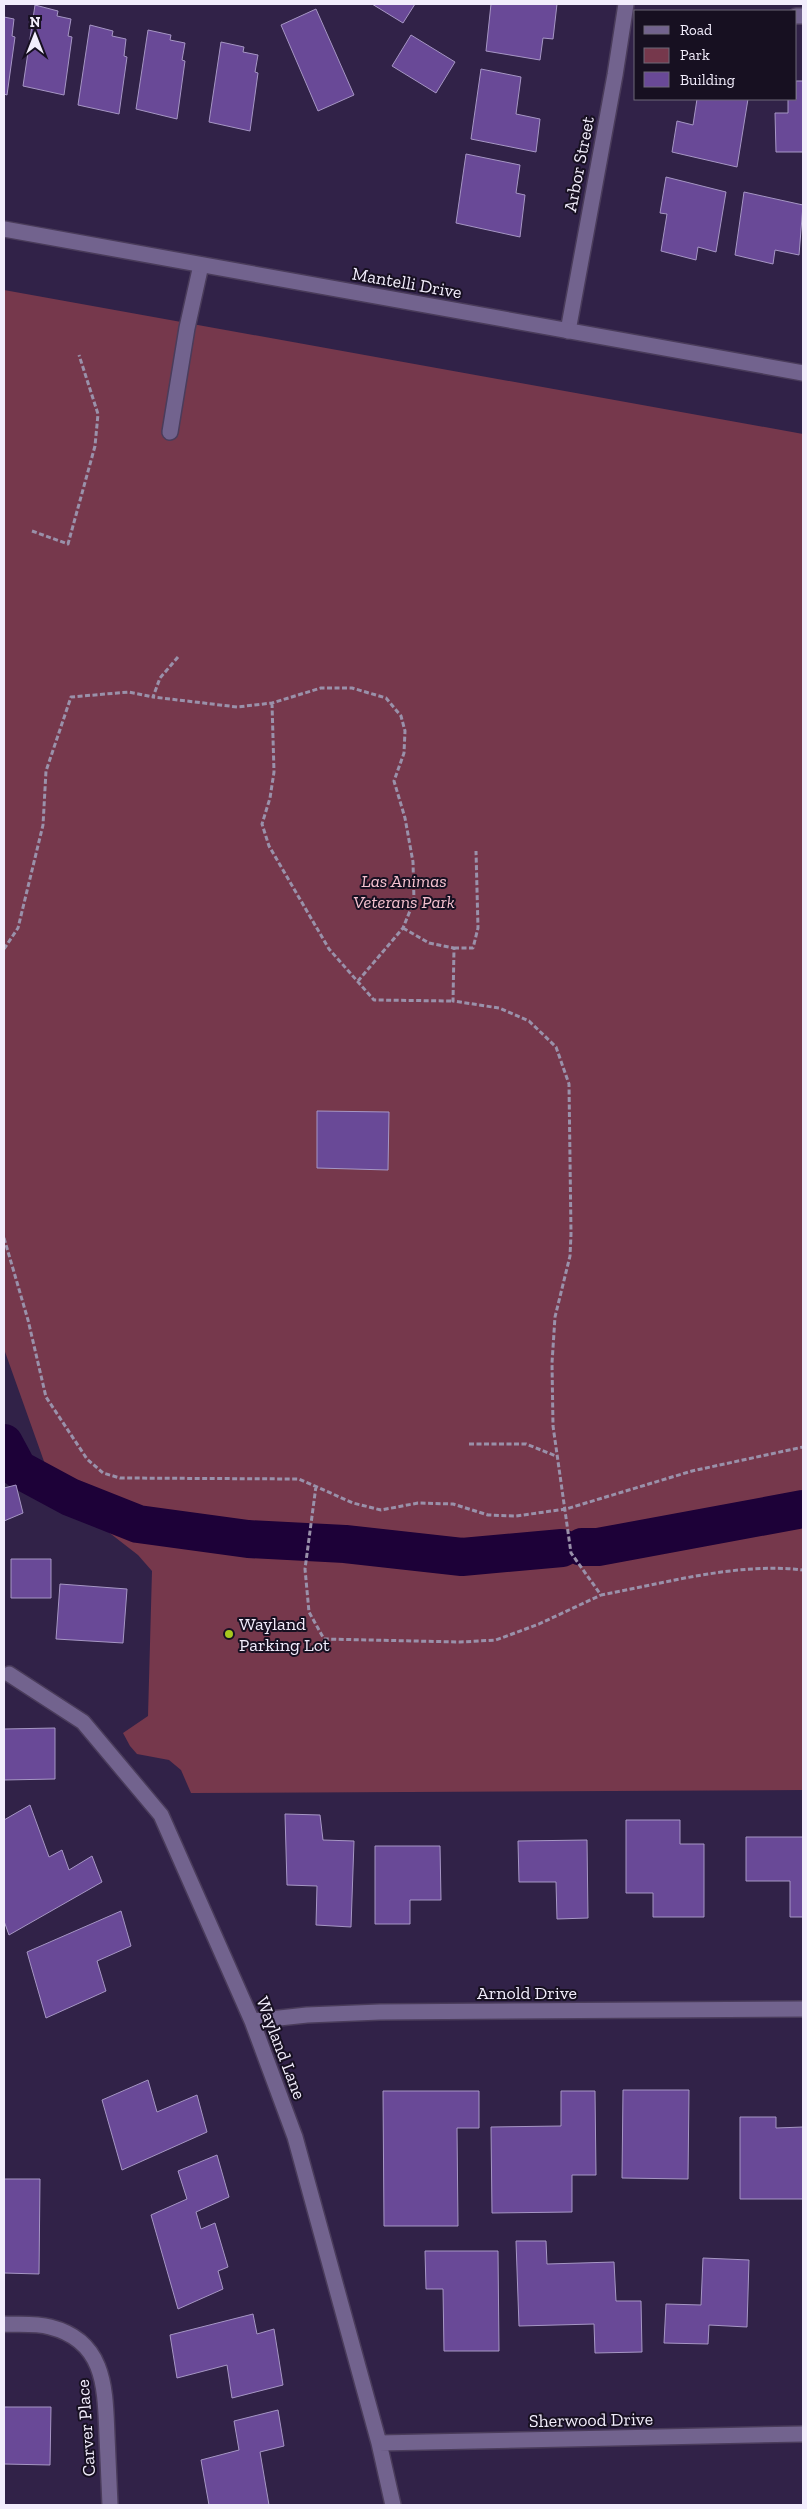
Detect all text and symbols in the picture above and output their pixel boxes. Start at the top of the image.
north arrow [10,10,60,60]
legend [634,10,797,100]
text: N [30,14,41,31]
text: Road [680,21,713,39]
text: Park [680,46,710,64]
text: Building [680,71,735,89]
street label: Arbor Street [559,114,599,214]
street label: Mantelli Drive [350,263,464,303]
park label: Las Animas Veterans Park [353,870,455,913]
place label: Wayland Parking Lot [239,1613,330,1656]
marker: Wayland Parking Lot [223,1628,235,1640]
street label: Arnold Drive [477,1982,577,2004]
street label: Wayland Lane [251,1993,311,2103]
street label: Carver Place [72,2379,100,2477]
street label: Sherwood Drive [529,2408,653,2432]

